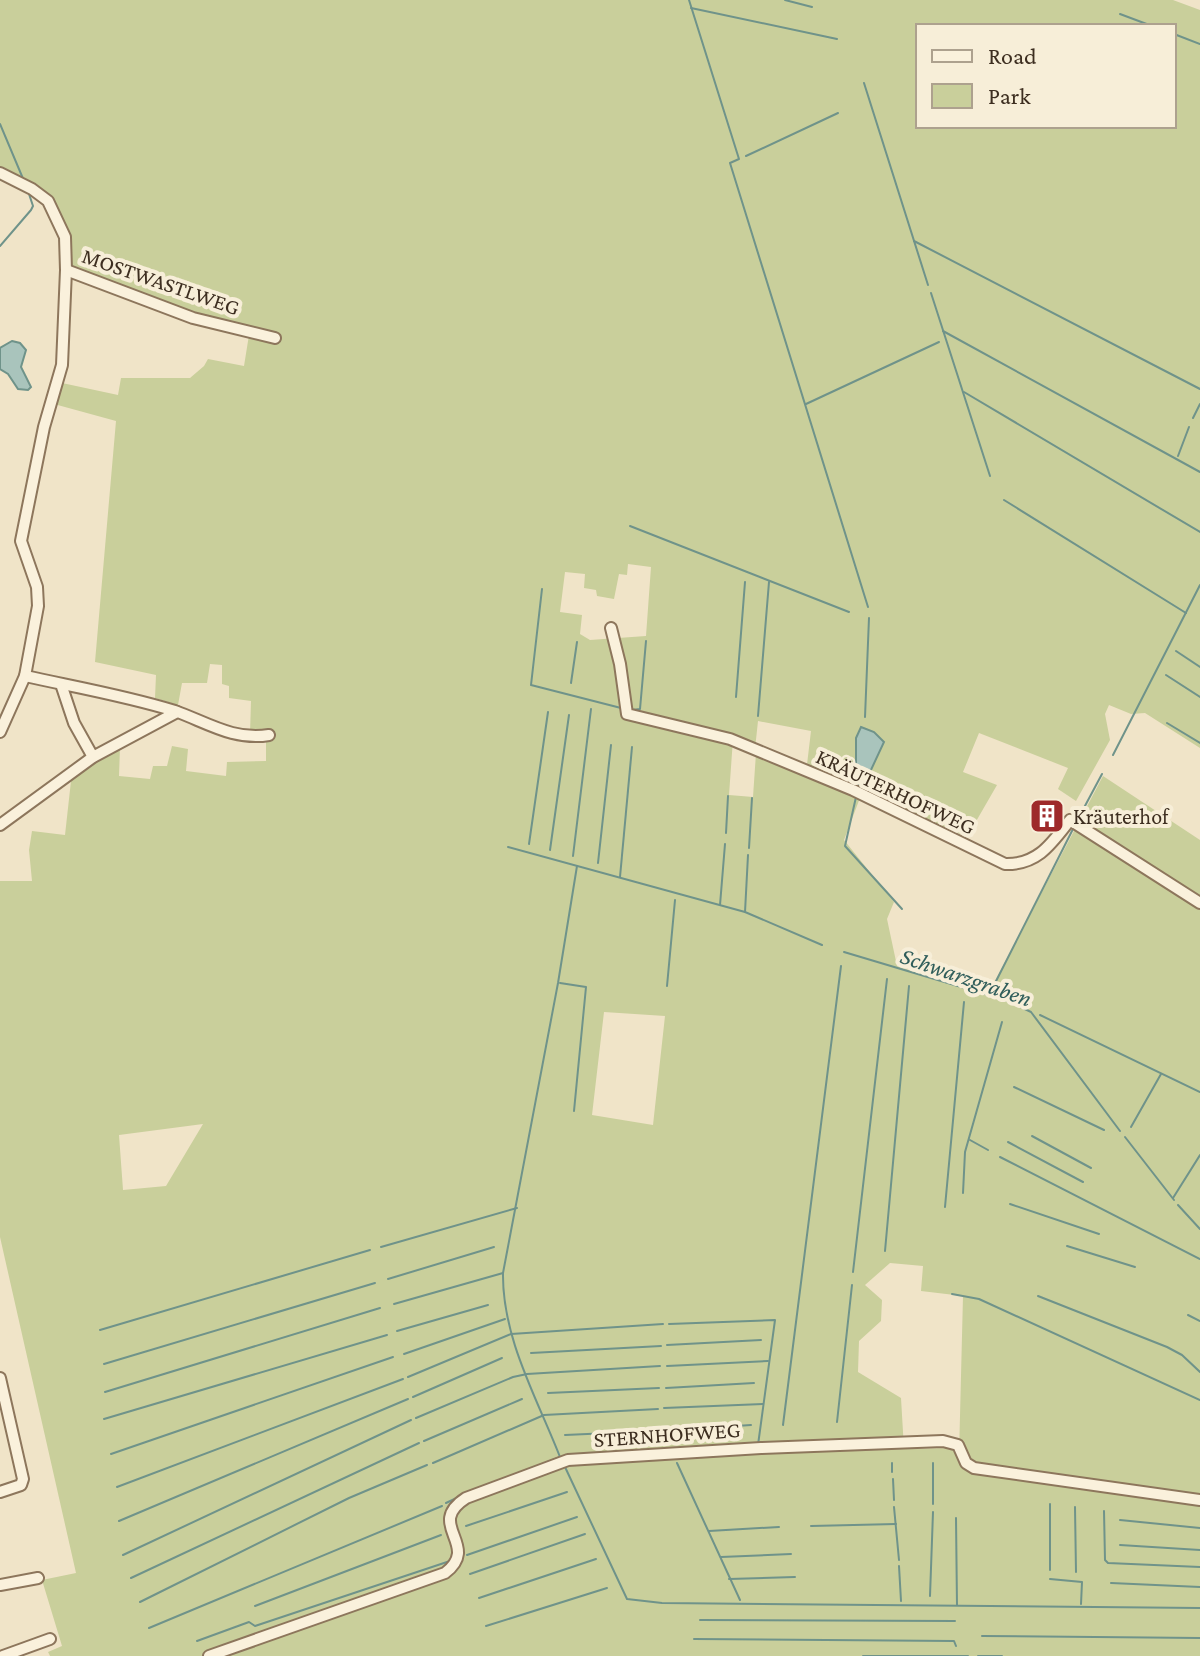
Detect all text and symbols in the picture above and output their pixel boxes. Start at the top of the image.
legend [916,24,1176,128]
text: Road [988,42,1037,69]
text: Park [988,82,1031,109]
street label: MOSTWASTLWEG [79,243,243,320]
street label: KRÄUTERHOFWEG [812,744,979,839]
building icon: Kräuterhof [1028,797,1066,835]
place label: Kräuterhof [1073,804,1170,829]
water label: Schwarzgraben [897,941,1035,1012]
street label: STERNHOFWEG [593,1417,741,1452]

